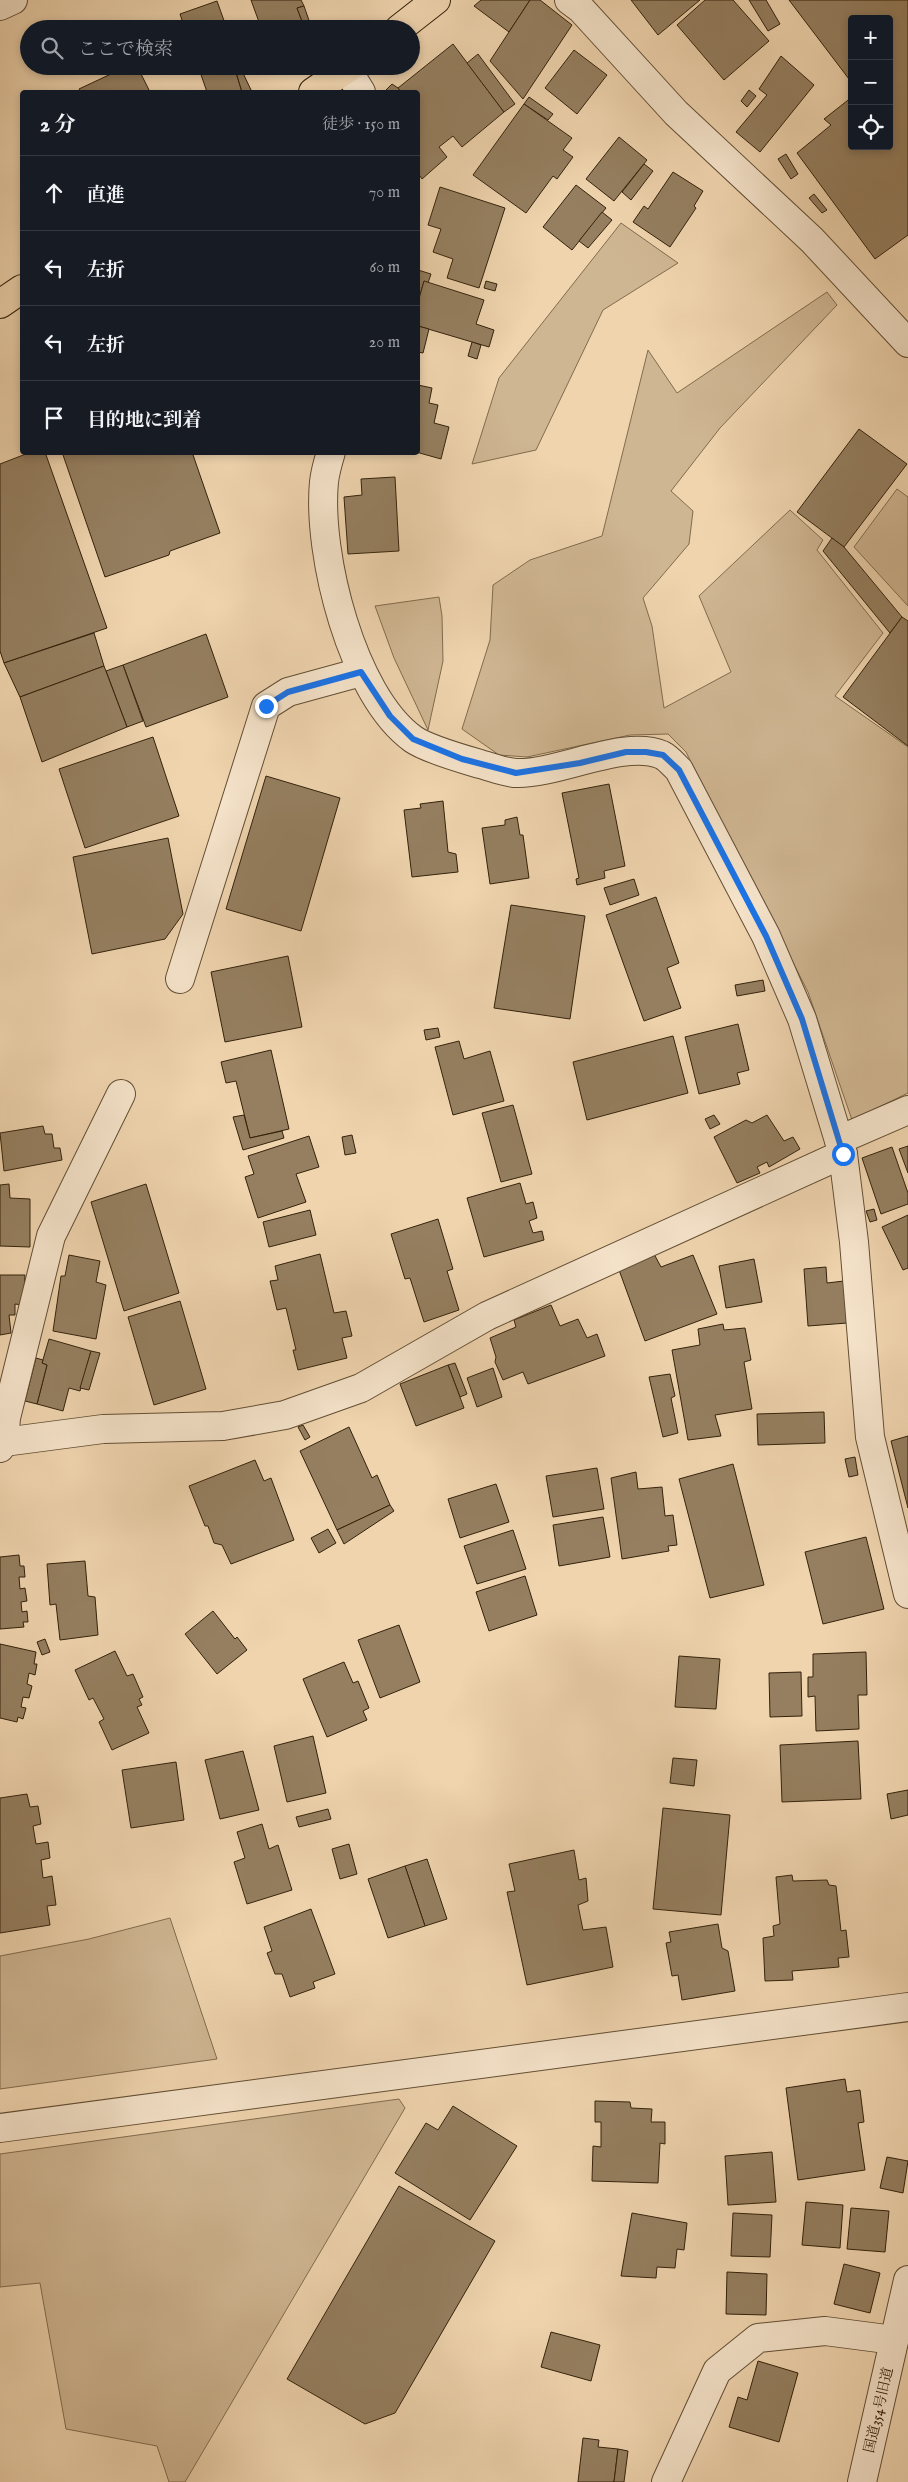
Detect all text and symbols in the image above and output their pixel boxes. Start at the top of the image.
map controls [848,15,893,150]
button: + [848,15,893,60]
search box [20,20,420,75]
icon: search [38,34,66,62]
text: ここで検索 [78,38,173,62]
button: − [848,60,893,105]
button: locate [848,105,893,150]
text: 2 分 [40,112,75,139]
text: 徒歩 · 150 m [322,115,400,135]
icon: ahead [40,179,68,207]
text: 70 m [369,183,400,203]
text: 直進 [87,184,125,208]
icon: left [40,254,68,282]
text: 60 m [370,258,400,278]
text: 左折 [87,259,125,283]
icon: left [40,329,68,357]
text: 20 m [369,333,400,353]
text: 左折 [87,334,125,358]
icon: arrive [40,404,68,432]
text: 目的地に到着 [87,409,201,433]
route end [255,695,278,718]
route start [832,1143,855,1166]
street label: 国道354号旧道 [860,2366,898,2455]

